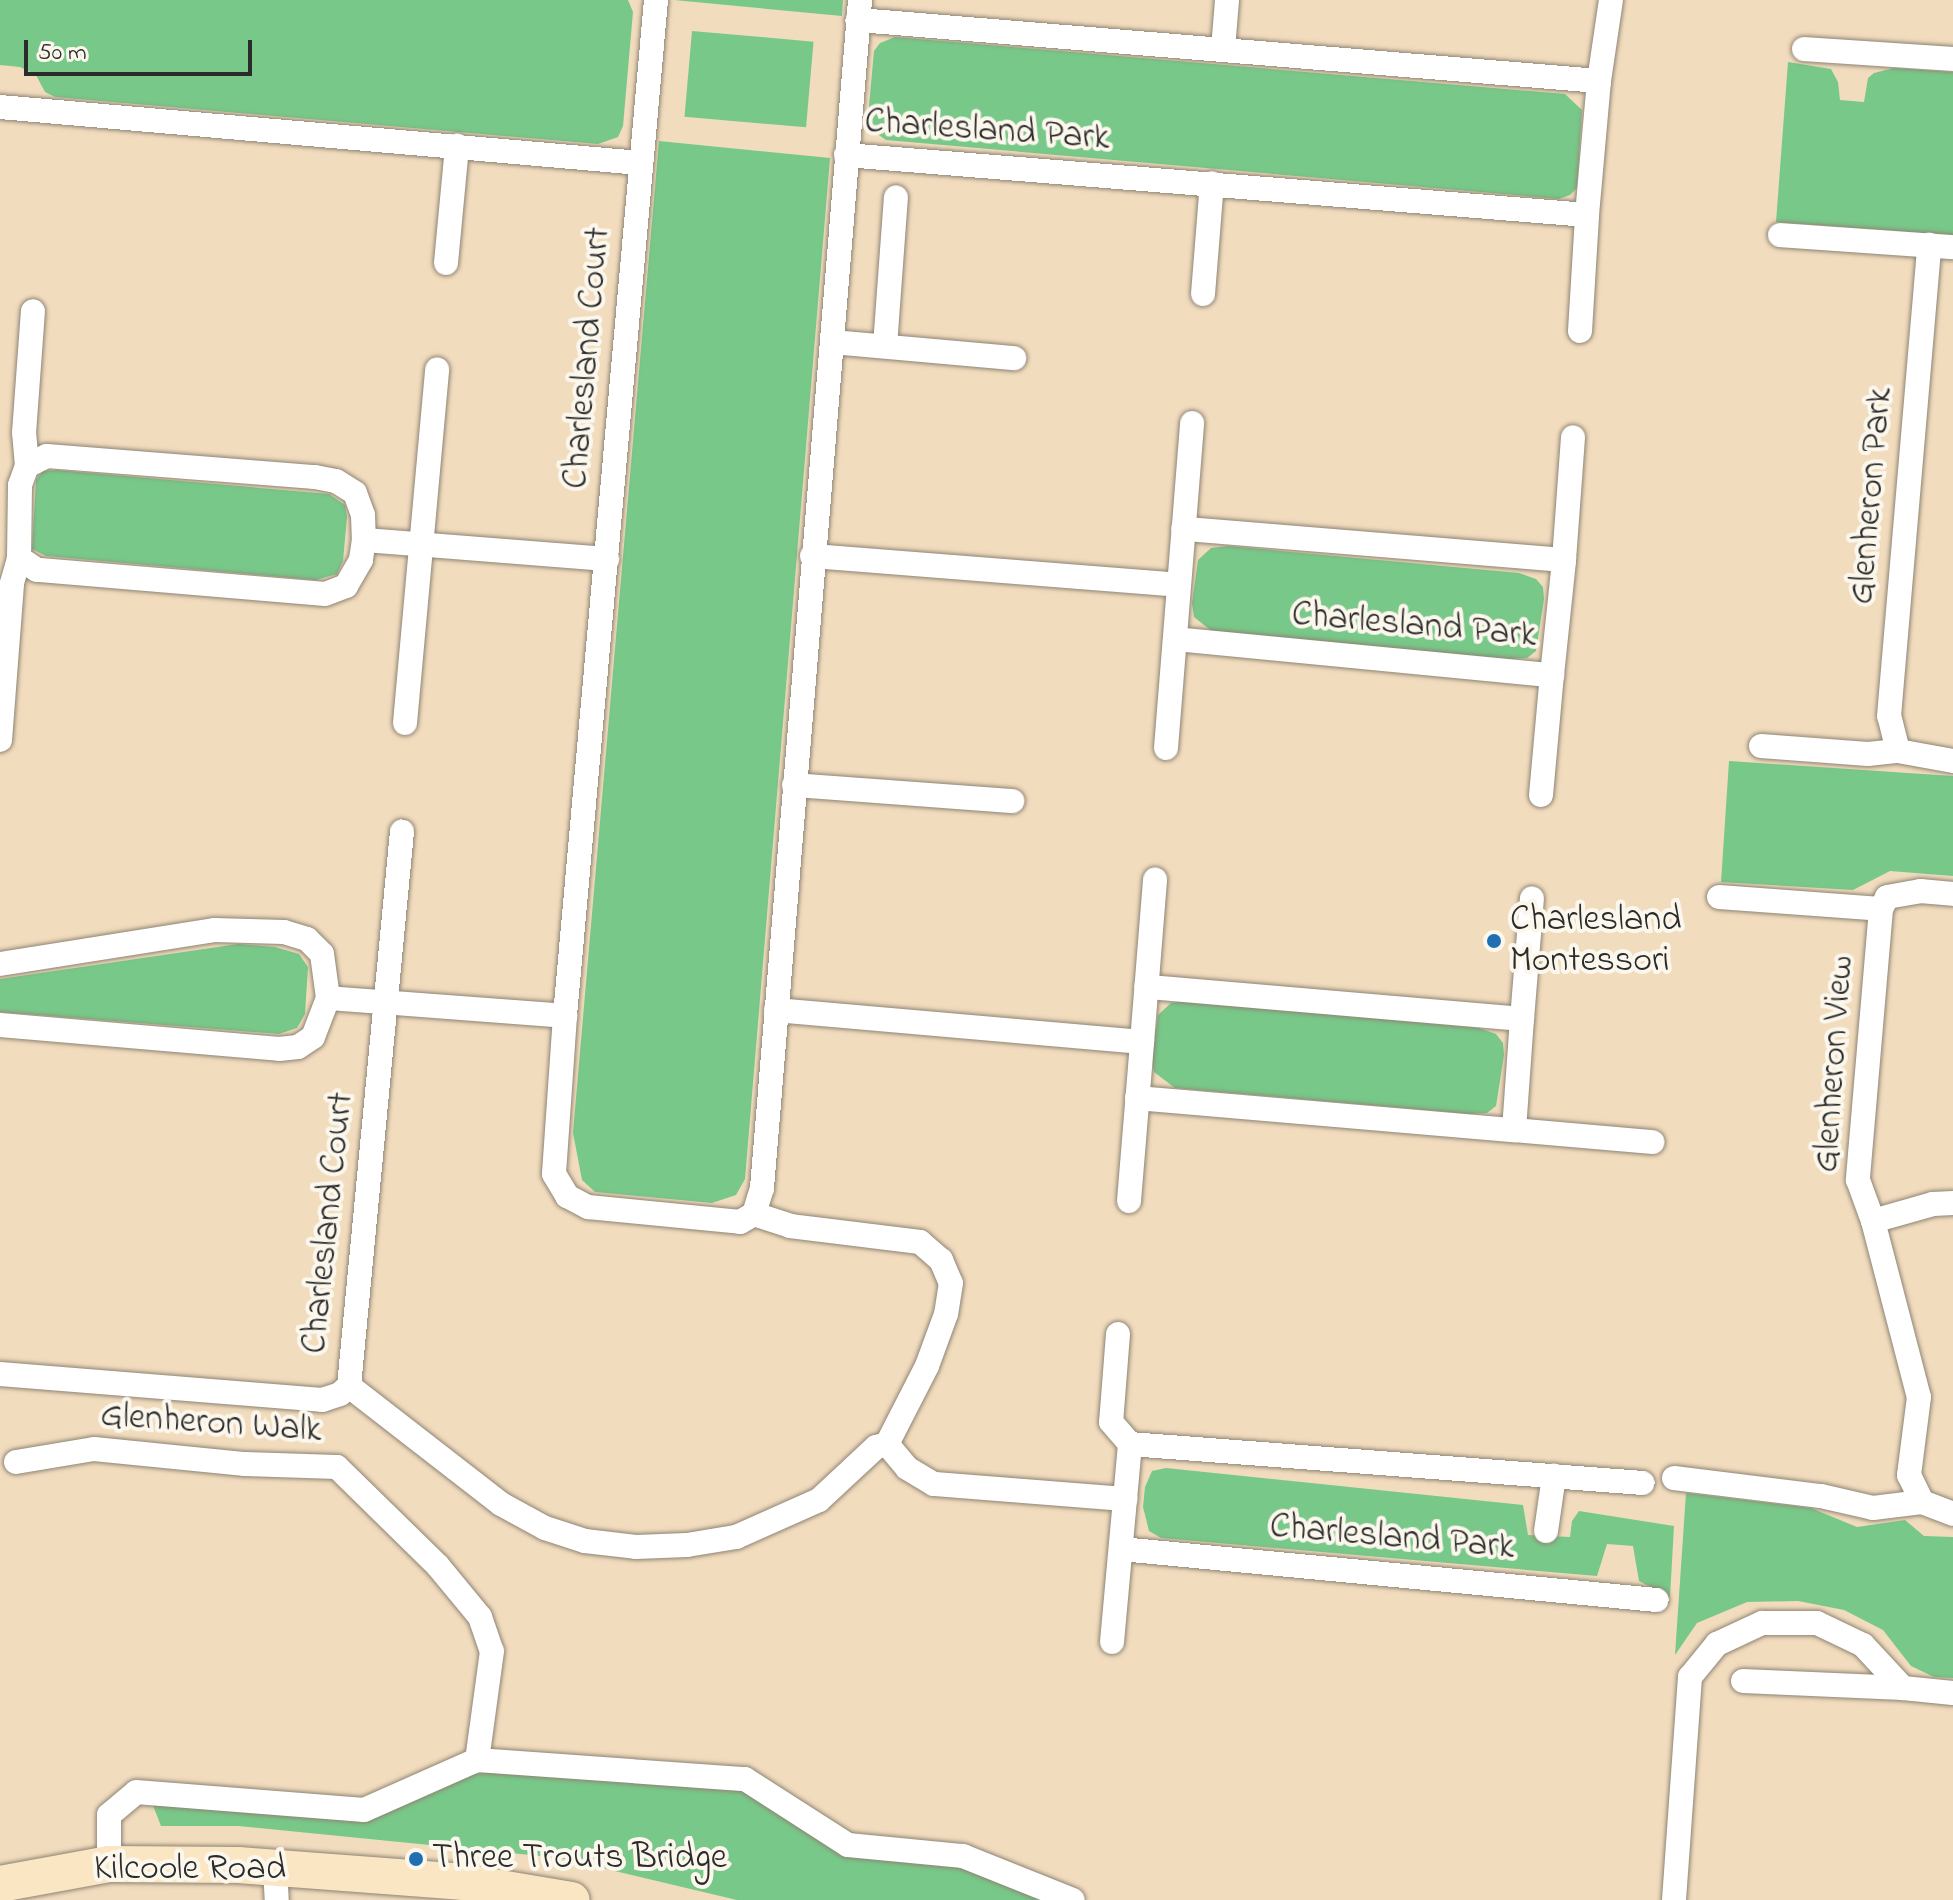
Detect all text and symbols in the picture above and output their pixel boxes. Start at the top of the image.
scale bar [28,24,256,74]
text: 50 m [38,36,87,71]
street label: Charlesland Park [863,101,1111,161]
street label: Charlesland Court [555,225,621,491]
street label: Glenheron Park [1841,386,1903,606]
street label: Charlesland Park [1290,594,1538,658]
place label: Charlesland Montessori [1510,898,1681,983]
marker: Charlesland Montessori [1485,932,1503,950]
street label: Glenheron View [1806,954,1864,1174]
street label: Charlesland Court [294,1090,364,1356]
street label: Glenheron Walk [99,1395,323,1453]
street label: Charlesland Park [1268,1506,1516,1570]
place label: Three Trouts Bridge [432,1837,727,1881]
street label: Kilcoole Road [94,1848,286,1892]
marker: Three Trouts Bridge [407,1850,425,1868]

